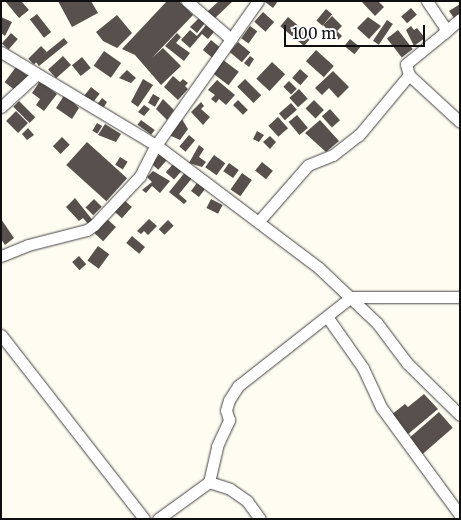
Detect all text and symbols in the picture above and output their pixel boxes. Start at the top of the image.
scale bar [286,15,427,47]
text: 100 m [292,24,336,43]

